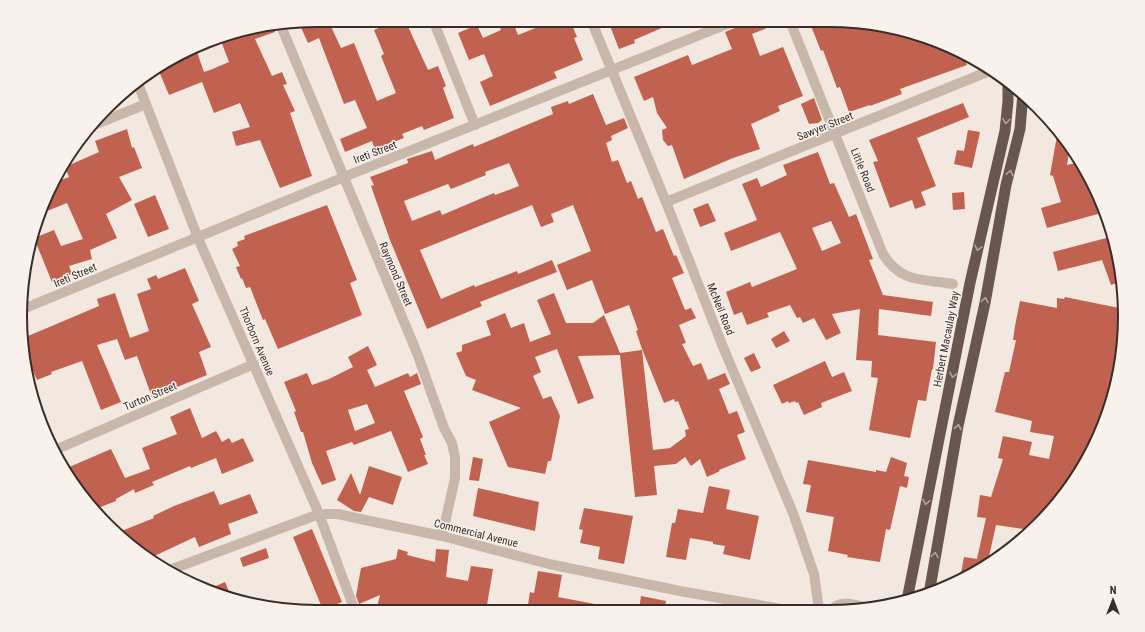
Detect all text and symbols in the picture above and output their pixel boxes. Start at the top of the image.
street label: Sawyer Street [795,109,855,144]
one-way arrow [1002,118,1011,124]
street label: Ireti Street [352,138,399,167]
street label: Little Road [848,146,877,194]
one-way arrow [1005,169,1013,176]
street label: Raymond Street [376,240,415,308]
one-way arrow [975,245,983,251]
street label: Ireti Street [52,261,99,290]
street label: McNeil Road [704,281,737,337]
street label: Herbert Macaulay Way [931,290,962,388]
one-way arrow [980,297,989,303]
street label: Thorborn Avenue [236,305,277,378]
one-way arrow [949,372,957,378]
street label: Turton Street [122,379,179,413]
one-way arrow [954,424,962,430]
one-way arrow [922,499,930,505]
street label: Commercial Avenue [432,517,519,550]
one-way arrow [930,552,939,558]
north arrow [1093,580,1133,620]
text: N [1110,584,1117,597]

